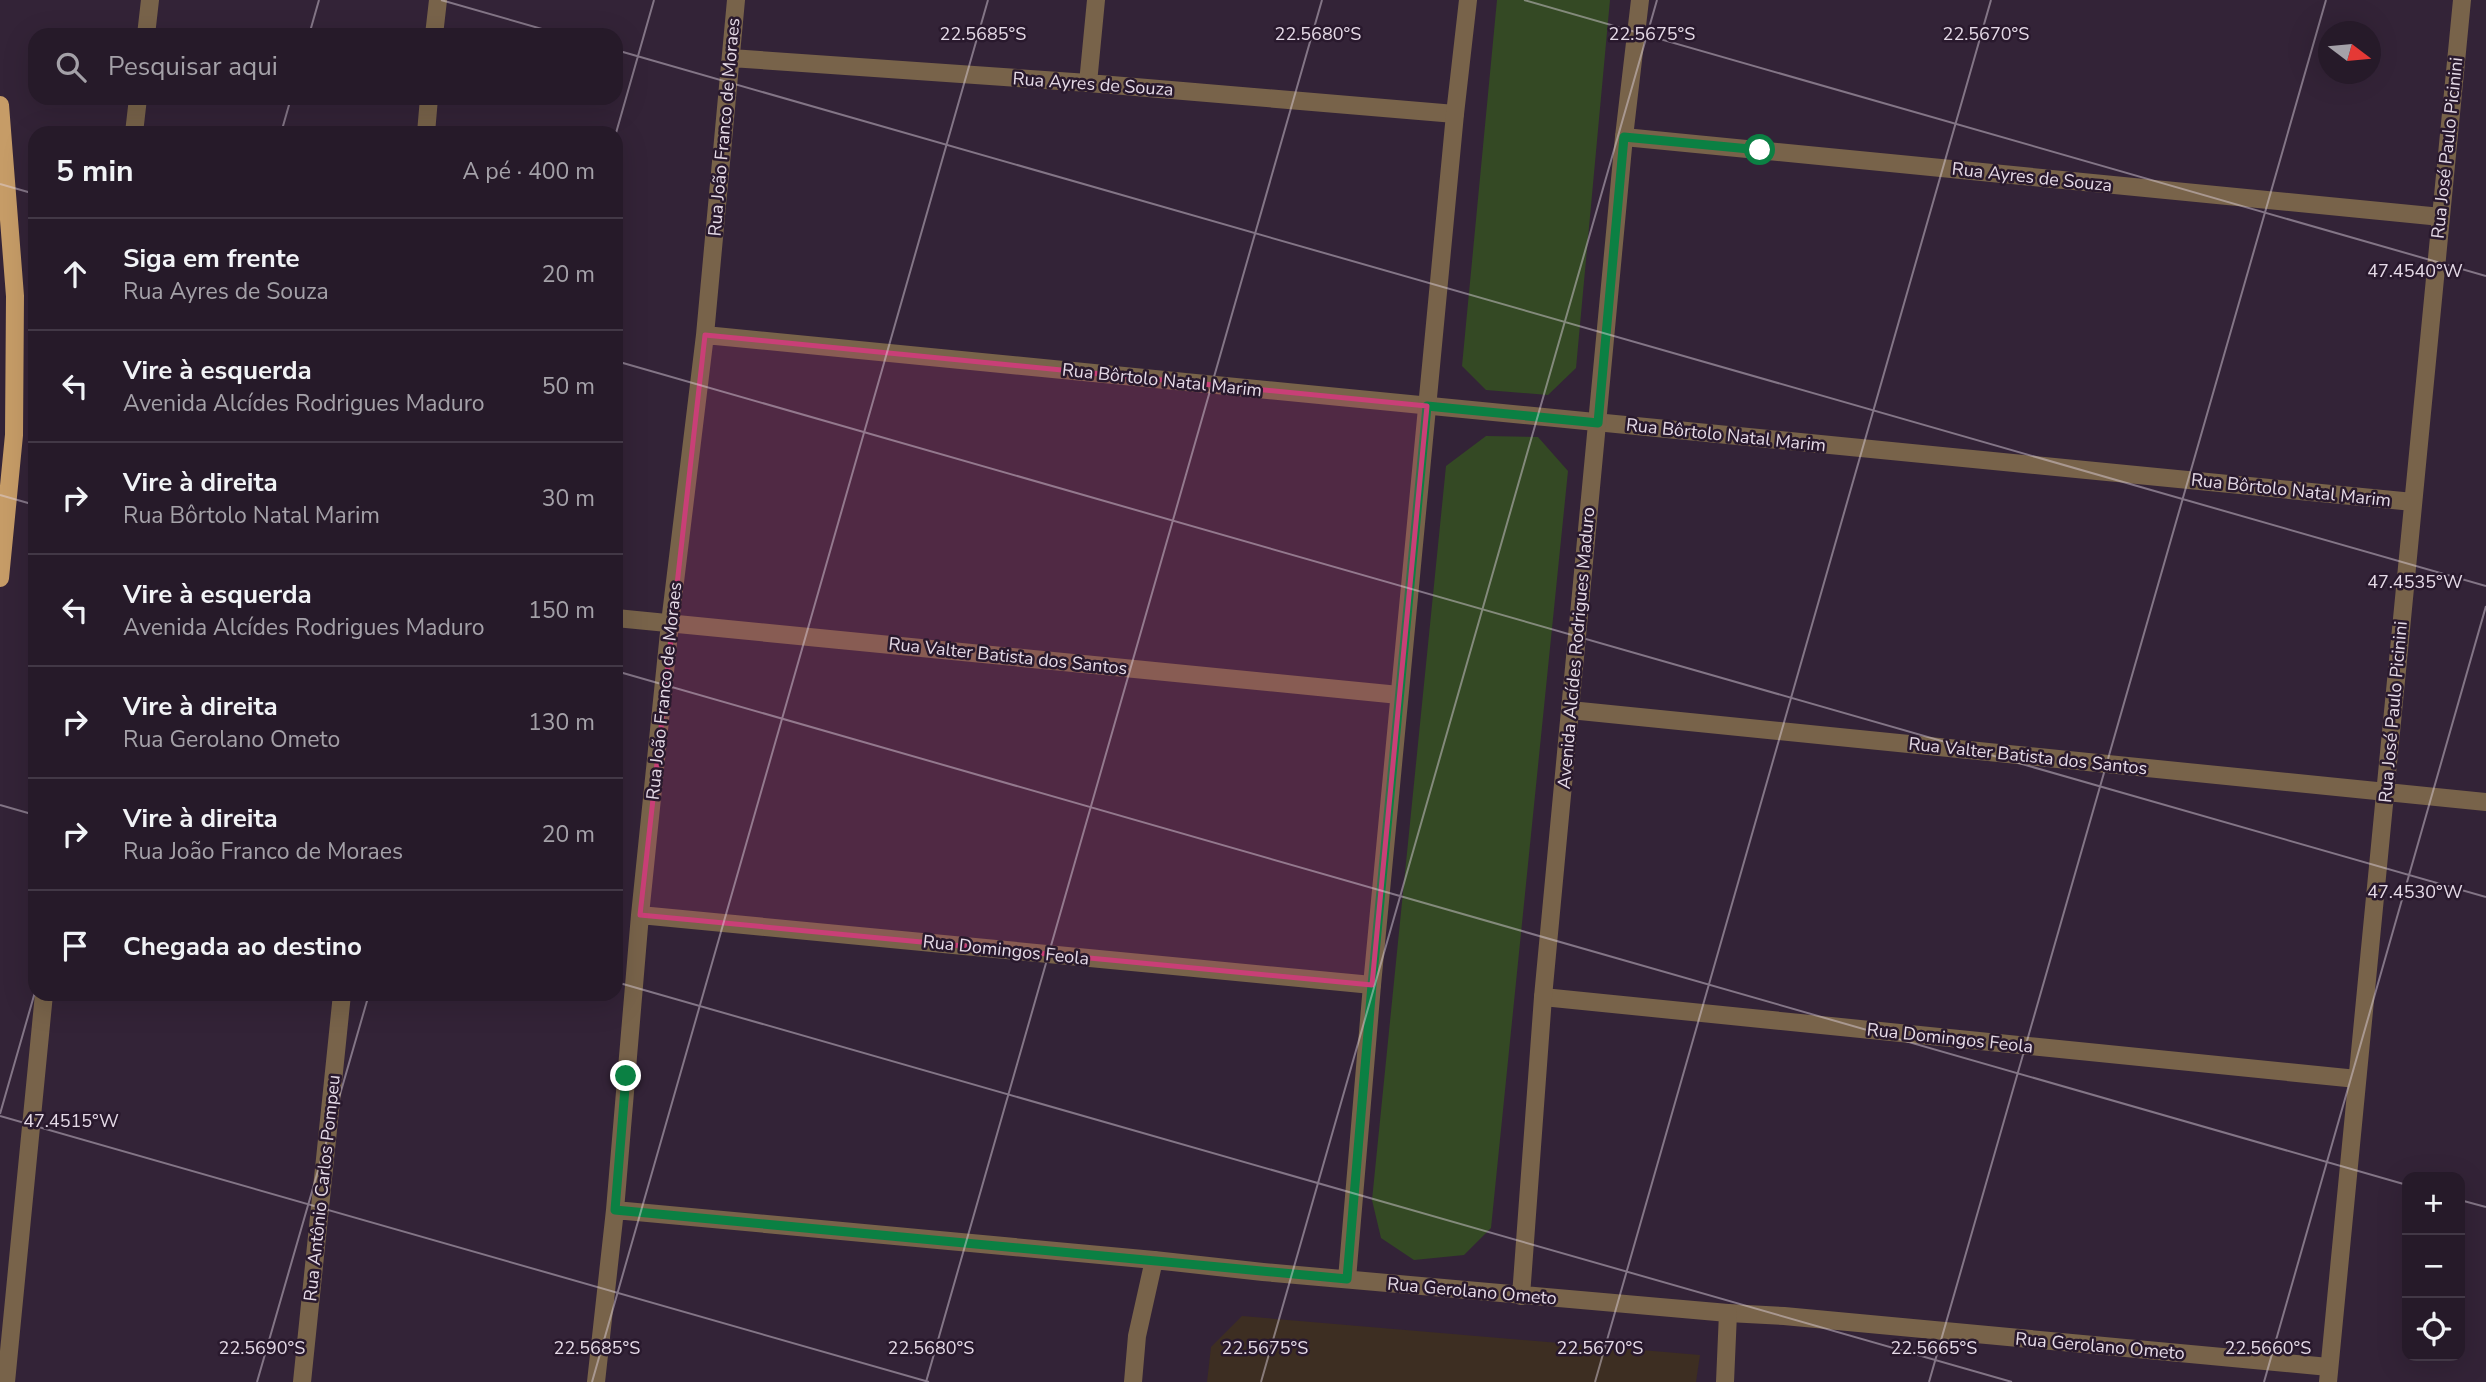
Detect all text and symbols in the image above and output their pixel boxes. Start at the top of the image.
street label: Rua João Franco de Moraes [702,17,746,237]
north arrow [2318,21,2381,84]
text: 22.5685°S [940,22,1026,46]
text: 22.5680°S [1275,22,1361,46]
text: 22.5675°S [1609,22,1695,46]
text: 22.5670°S [1943,22,2029,46]
search box [28,28,623,105]
icon: search [52,48,90,86]
text: Pesquisar aqui [108,49,278,84]
street label: Rua José Paulo Picinini [2426,56,2468,240]
street label: Rua Ayres de Souza [1012,66,1174,102]
route start [1744,134,1775,165]
text: 5 min [56,151,134,192]
text: A pé · 400 m [463,156,595,187]
street label: Rua Ayres de Souza [1951,157,2113,197]
text: Siga em frente [123,241,300,276]
icon: ahead [56,255,94,293]
text: 20 m [542,259,595,290]
text: 47.4540°W [2367,259,2463,283]
text: Rua Ayres de Souza [123,276,329,307]
text: Vire à esquerda [123,353,312,388]
street label: Rua Bôrtolo Natal Marim [1061,358,1263,402]
icon: left [56,367,94,405]
text: 50 m [542,371,595,402]
text: Avenida Alcídes Rodrigues Maduro [123,388,485,419]
street label: Rua Bôrtolo Natal Marim [1625,413,1827,457]
text: Vire à direita [123,465,278,500]
street label: Rua Bôrtolo Natal Marim [2190,468,2392,512]
icon: right [56,479,94,517]
text: 30 m [542,483,595,514]
text: Rua Bôrtolo Natal Marim [123,500,380,531]
street label: Avenida Alcídes Rodrigues Maduro [1552,506,1600,790]
text: 47.4535°W [2367,570,2463,594]
text: Vire à esquerda [123,577,312,612]
street label: Rua João Franco de Moraes [641,581,687,801]
icon: left [56,591,94,629]
text: 150 m [528,595,595,626]
text: Avenida Alcídes Rodrigues Maduro [123,612,485,643]
street label: Rua José Paulo Picinini [2373,620,2413,804]
street label: Rua Valter Batista dos Santos [887,632,1129,680]
text: Vire à direita [123,689,278,724]
icon: right [56,703,94,741]
text: 130 m [528,707,595,738]
text: Rua Gerolano Ometo [123,724,340,755]
street label: Rua Valter Batista dos Santos [1907,732,2149,780]
text: Vire à direita [123,801,278,836]
icon: right [56,815,94,853]
text: 20 m [542,819,595,850]
text: Rua João Franco de Moraes [123,836,403,867]
text: 47.4530°W [2367,880,2463,904]
icon: arrive [56,927,94,965]
text: Chegada ao destino [123,929,362,964]
street label: Rua Domingos Feola [922,929,1090,971]
street label: Rua Domingos Feola [1866,1017,2034,1059]
route end [610,1060,641,1091]
street label: Rua Antônio Carlos Pompeu [298,1073,346,1303]
text: 47.4515°W [23,1109,119,1133]
map controls [2402,1172,2465,1361]
button: + [2402,1172,2465,1235]
button: − [2402,1235,2465,1298]
street label: Rua Gerolano Ometo [1386,1272,1558,1310]
button: locate [2402,1298,2465,1361]
street label: Rua Gerolano Ometo [2014,1327,2186,1365]
text: 22.5690°S [219,1336,305,1360]
text: 22.5685°S [554,1336,640,1360]
text: 22.5680°S [888,1336,974,1360]
text: 22.5675°S [1222,1336,1308,1360]
text: 22.5670°S [1557,1336,1643,1360]
text: 22.5665°S [1891,1336,1977,1360]
text: 22.5660°S [2225,1336,2311,1360]

